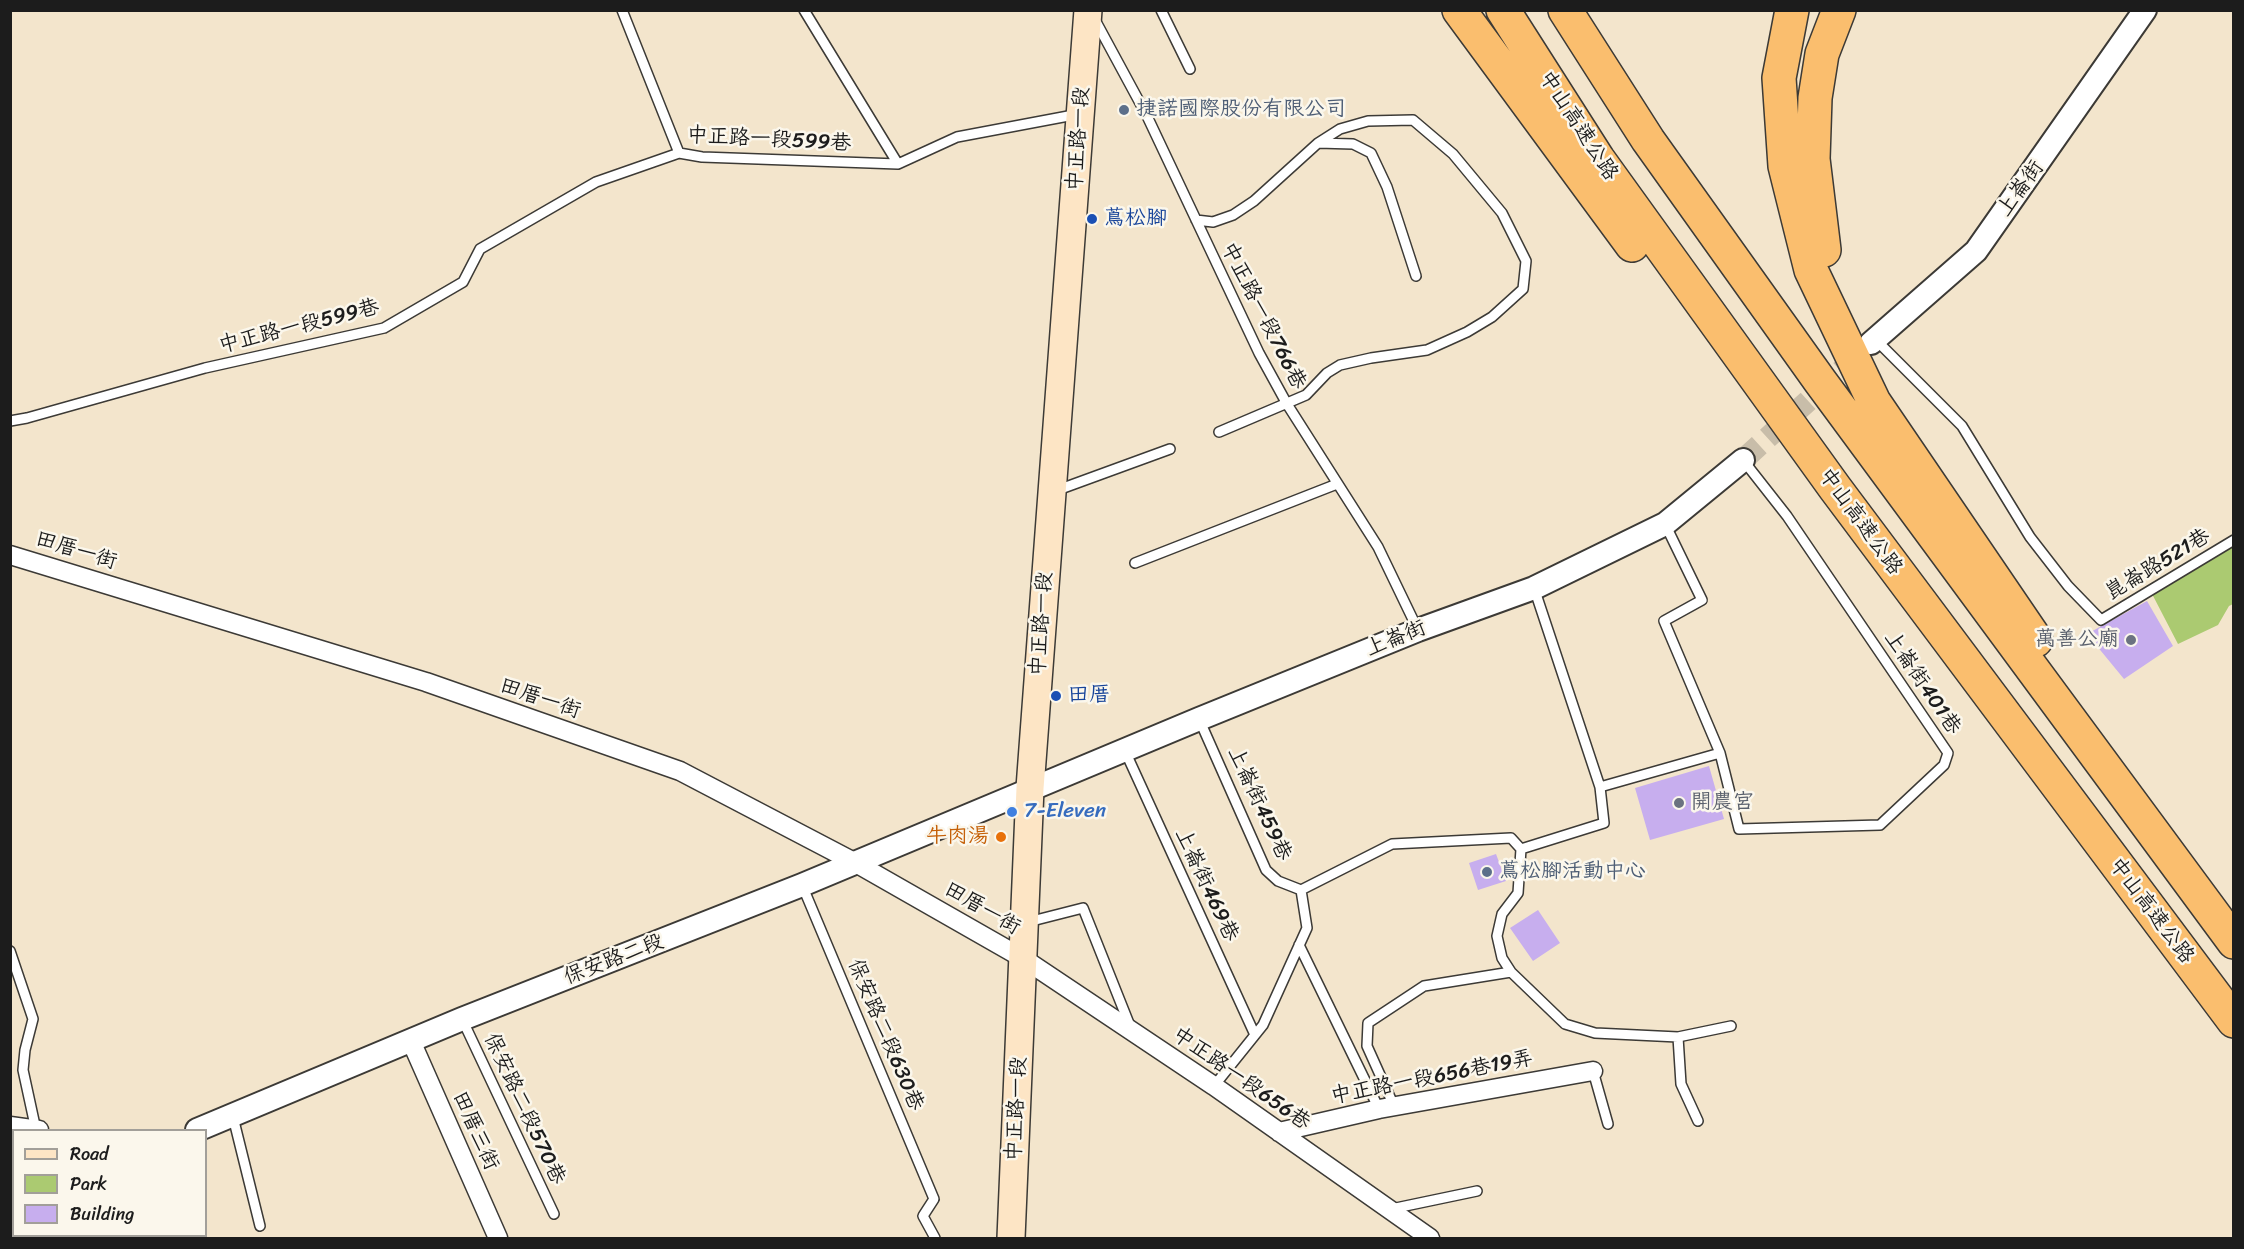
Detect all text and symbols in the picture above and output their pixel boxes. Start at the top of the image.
street label: 中山高速公路 [1533,66,1623,186]
street label: 中正路一段 [1063,86,1095,192]
place label: 捷諾國際股份有限公司 [1136,97,1346,123]
marker: 捷諾國際股份有限公司 [1117,103,1131,117]
street label: 中正路一段599巷 [686,123,852,157]
street label: 上崙街 [1992,156,2050,222]
place label: 蔦松腳 [1104,206,1167,232]
marker: 蔦松腳 [1085,212,1099,226]
street label: 中正路一段766巷 [1215,238,1311,394]
street label: 中正路一段599巷 [216,295,382,359]
street label: 中山高速公路 [1813,464,1907,580]
street label: 崑崙路521巷 [2101,524,2215,606]
street label: 田厝一街 [32,527,120,575]
street label: 中正路一段 [1026,571,1058,677]
street label: 上崙街 [1362,616,1430,662]
street label: 上崙街401巷 [1878,626,1966,740]
place label: 萬善公廟 [2035,627,2119,653]
marker: 萬善公廟 [2124,633,2138,647]
street label: 田厝一街 [496,673,584,725]
place label: 田厝 [1068,683,1110,709]
marker: 田厝 [1049,689,1063,703]
street label: 上崙街459巷 [1222,743,1296,865]
place label: 開農宮 [1691,790,1754,816]
marker: 開農宮 [1672,796,1686,810]
place label: 7-Eleven [1024,799,1106,825]
marker: 7-Eleven [1005,805,1019,819]
place label: 牛肉湯 [926,824,989,850]
street label: 上崙街469巷 [1169,824,1243,946]
marker: 牛肉湯 [994,830,1008,844]
street label: 中山高速公路 [2103,853,2199,969]
place label: 蔦松腳活動中心 [1499,859,1646,885]
marker: 蔦松腳活動中心 [1480,865,1494,879]
street label: 田厝一街 [939,877,1025,941]
street label: 保安路二段 [560,929,668,991]
street label: 保安路二段630巷 [842,955,928,1115]
street label: 中正路一段656巷 [1167,1022,1315,1136]
street label: 保安路二段570巷 [478,1029,570,1189]
street label: 中正路一段656巷19弄 [1329,1046,1535,1110]
street label: 中正路一段 [1002,1056,1032,1162]
street label: 田厝三街 [446,1088,504,1174]
legend [12,1129,207,1237]
text: Road [70,1138,109,1170]
text: Park [70,1168,107,1200]
text: Building [70,1198,134,1230]

